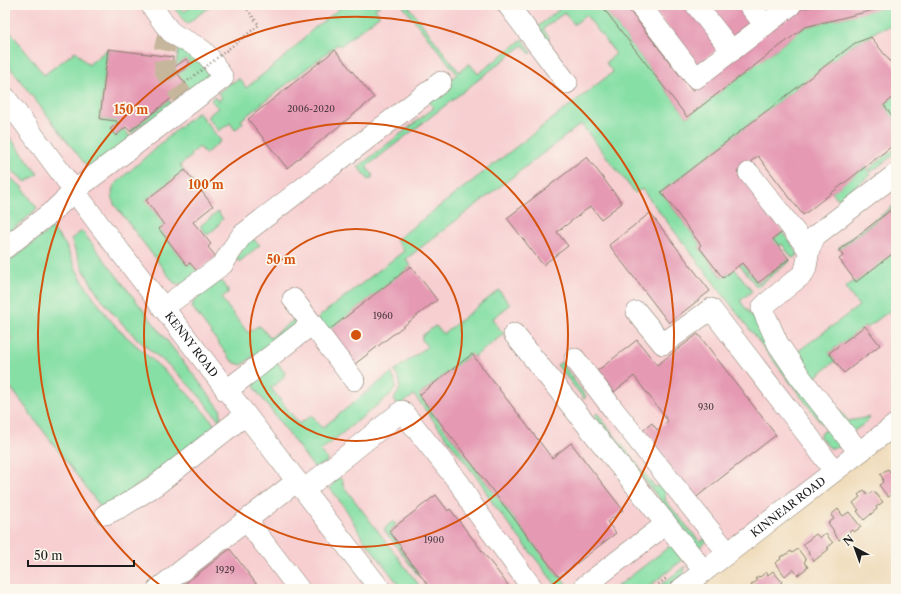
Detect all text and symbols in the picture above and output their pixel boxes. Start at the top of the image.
text: 150 m [114,102,148,117]
house number: 2006-2020 [287,103,335,114]
text: 100 m [188,177,224,192]
text: 50 m [266,252,296,267]
street label: KENNY ROAD [162,309,221,380]
house number: 1960 [373,310,393,321]
centre of rings [349,328,363,342]
house number: 930 [698,401,714,412]
street label: KINNEAR ROAD [748,474,829,540]
north arrow [835,528,875,568]
text: N [840,532,857,549]
house number: 1900 [424,534,445,545]
scale bar [28,542,134,568]
text: 50 m [34,548,63,563]
house number: 1929 [215,564,235,575]

